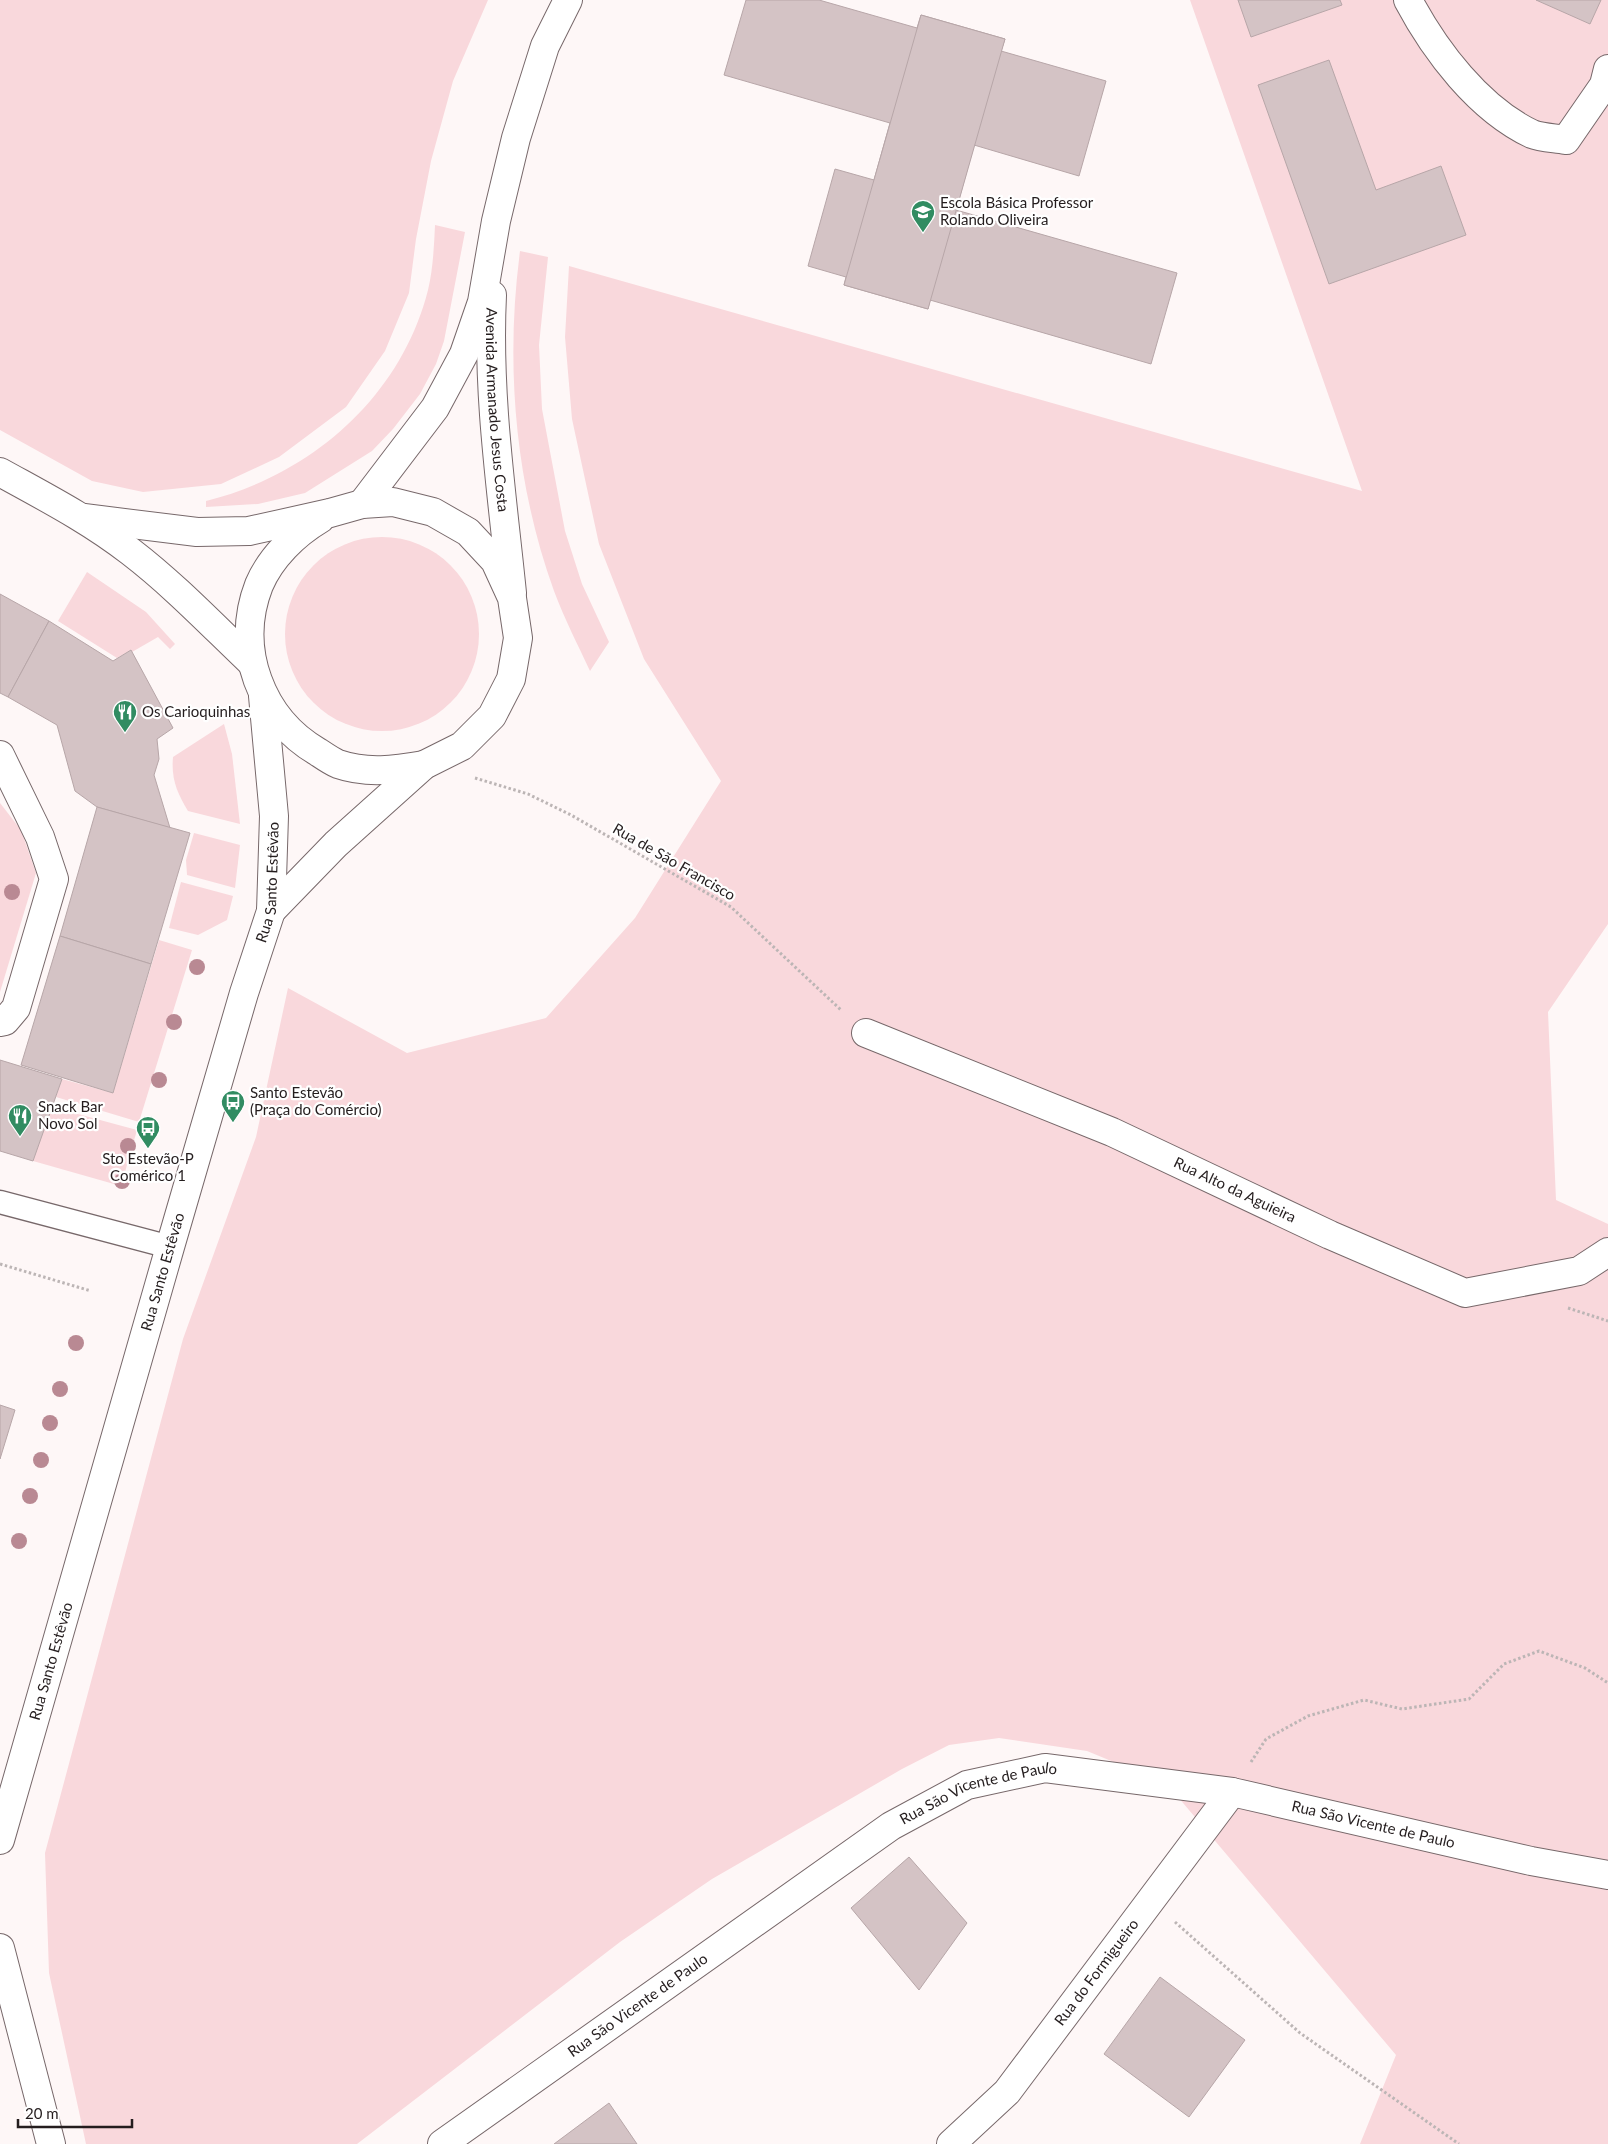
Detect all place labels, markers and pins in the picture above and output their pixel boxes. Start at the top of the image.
place label: Escola Básica Professor Rolando Oliveira [940,193,1094,228]
school or university icon: Escola Básica Professor Rolando Oliveira [910,199,936,233]
restaurant icon: Os Carioquinhas [112,699,138,733]
place label: Os Carioquinhas [142,702,250,720]
place label: Santo Estevão (Praça do Comércio) [250,1083,381,1118]
bus stop icon: Santo Estevão (Praça do Comércio) [220,1089,246,1123]
place label: Snack Bar Novo Sol [38,1097,103,1132]
restaurant icon: Snack Bar Novo Sol [7,1103,33,1137]
bus stop icon: Sto Estevão-P Comérico 1 [135,1115,161,1149]
place label: Sto Estevão-P Comérico 1 [102,1149,194,1184]

